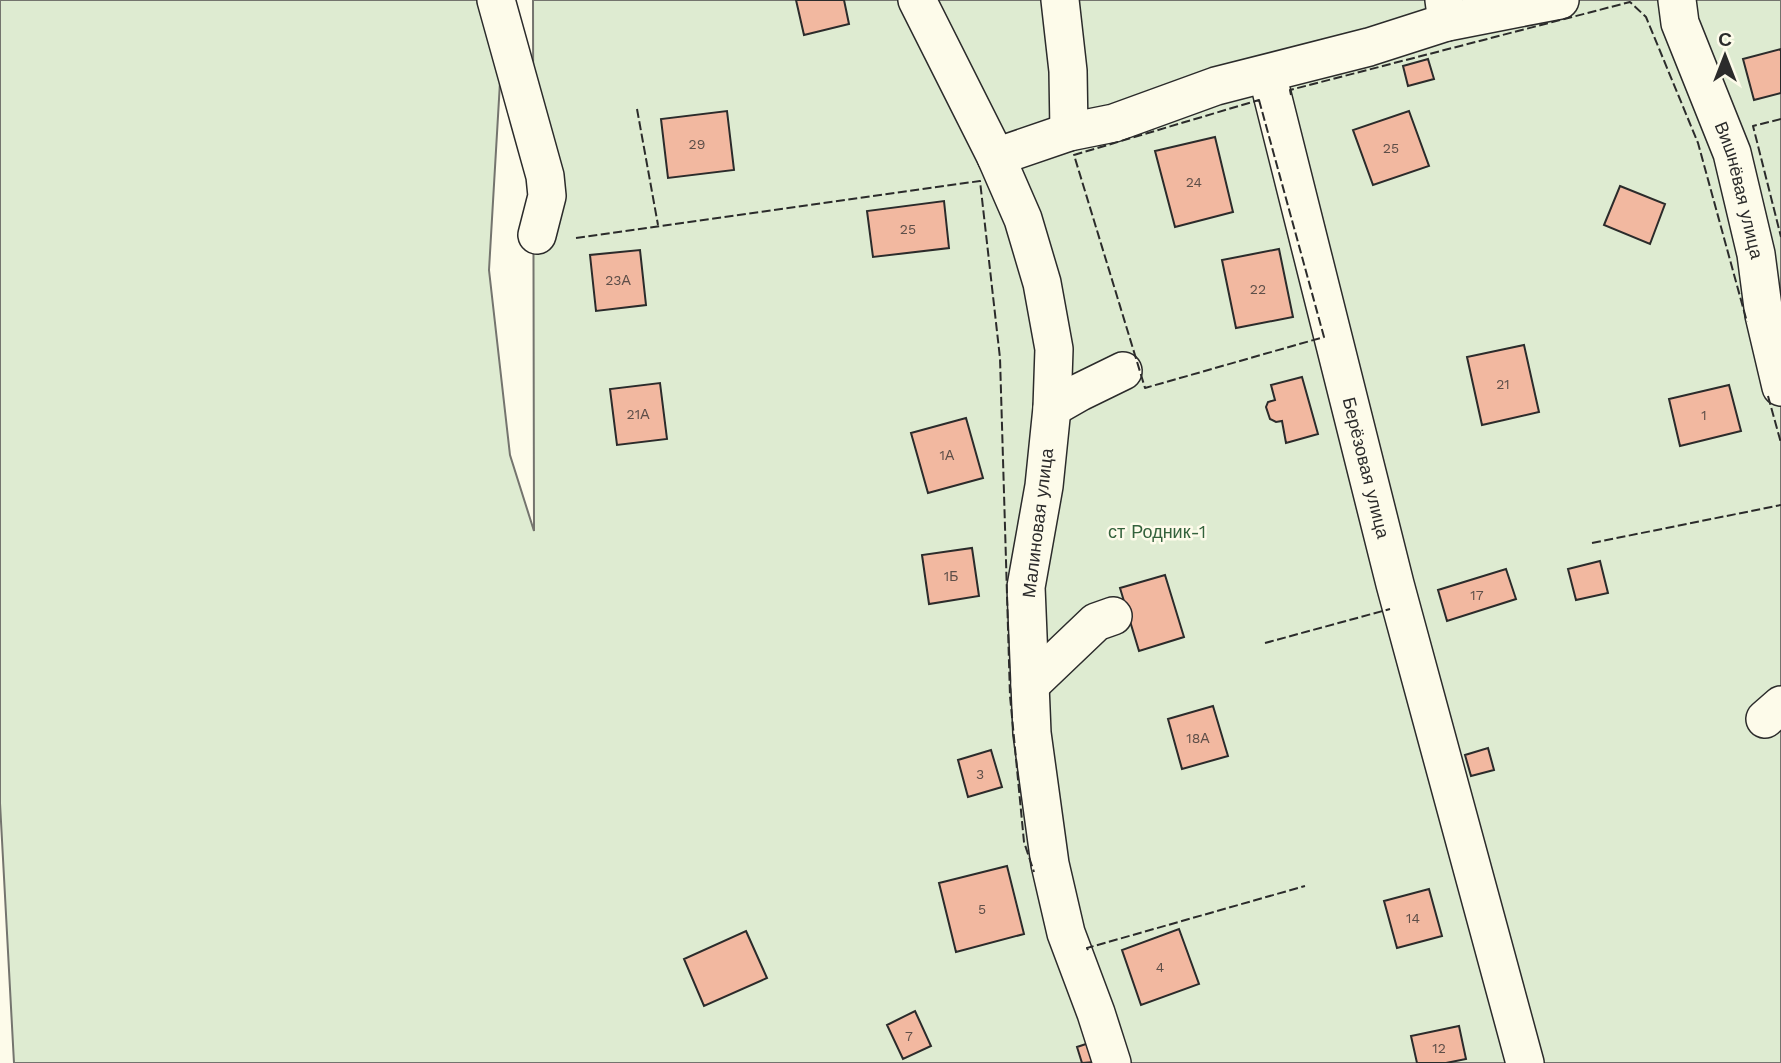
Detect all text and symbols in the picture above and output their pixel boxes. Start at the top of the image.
north arrow [1690,21,1760,91]
text: С [1718,28,1732,51]
street label: Вишнёвая улица [1711,118,1768,262]
house number: 29 [689,136,705,152]
house number: 25 [1383,140,1399,156]
house number: 24 [1186,174,1202,190]
house number: 25 [900,221,916,237]
house number: 23А [605,272,631,288]
house number: 22 [1250,281,1266,297]
house number: 21 [1496,376,1510,392]
street label: Берёзовая улица [1339,395,1394,541]
house number: 21А [627,406,650,422]
house number: 1 [1701,407,1707,423]
street label: Малиновая улица [1018,446,1057,599]
house number: 1А [940,447,955,463]
park label: ст Родник-1 [1108,521,1206,542]
house number: 1Б [944,568,958,584]
house number: 17 [1470,587,1484,603]
house number: 18А [1186,730,1210,746]
house number: 3 [976,766,984,782]
house number: 5 [978,901,986,917]
house number: 14 [1406,910,1420,926]
house number: 4 [1156,959,1164,975]
house number: 7 [905,1028,913,1044]
house number: 12 [1432,1040,1446,1056]

